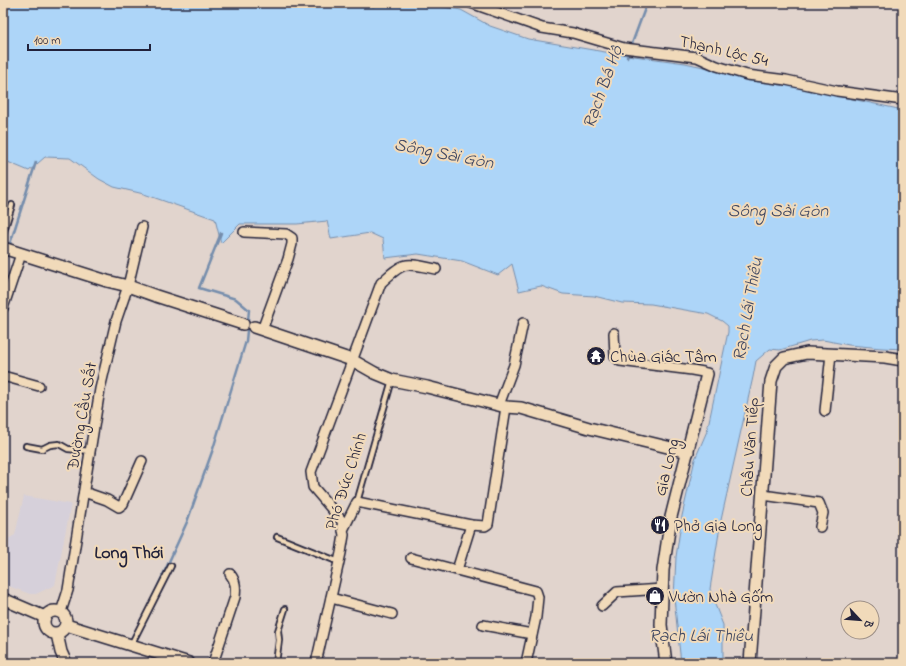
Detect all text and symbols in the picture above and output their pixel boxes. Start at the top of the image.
scale bar [28,26,150,52]
street label: Thạnh Lộc 54 [677,29,771,74]
text: 100 m [34,32,61,50]
water label: Rạch Bá Hộ [577,42,631,132]
water label: Sông Sài Gòn [392,133,496,178]
water label: Sông Sài Gòn [728,199,829,225]
water label: Rạch Lái Thiêu [727,256,771,363]
temple icon: Chùa Giác Tâm [585,345,607,367]
place label: Chùa Giác Tâm [610,345,717,370]
street label: Đường Cầu Sắt [60,360,106,474]
street label: Châu Văn Tiếp [735,397,766,498]
street label: Phó Đức Chính [319,430,374,533]
street label: Gia Long [648,436,689,499]
restaurant icon: Phở Gia Long [649,514,671,536]
place label: Phở Gia Long [674,514,762,541]
district label: Long Thới [95,541,163,568]
shop icon: Vườn Nhà Gốm [644,585,666,607]
place label: Vườn Nhà Gốm [668,585,773,610]
north arrow [840,600,880,640]
text: B [859,616,877,631]
water label: Rạch Lái Thiêu [649,624,753,650]

